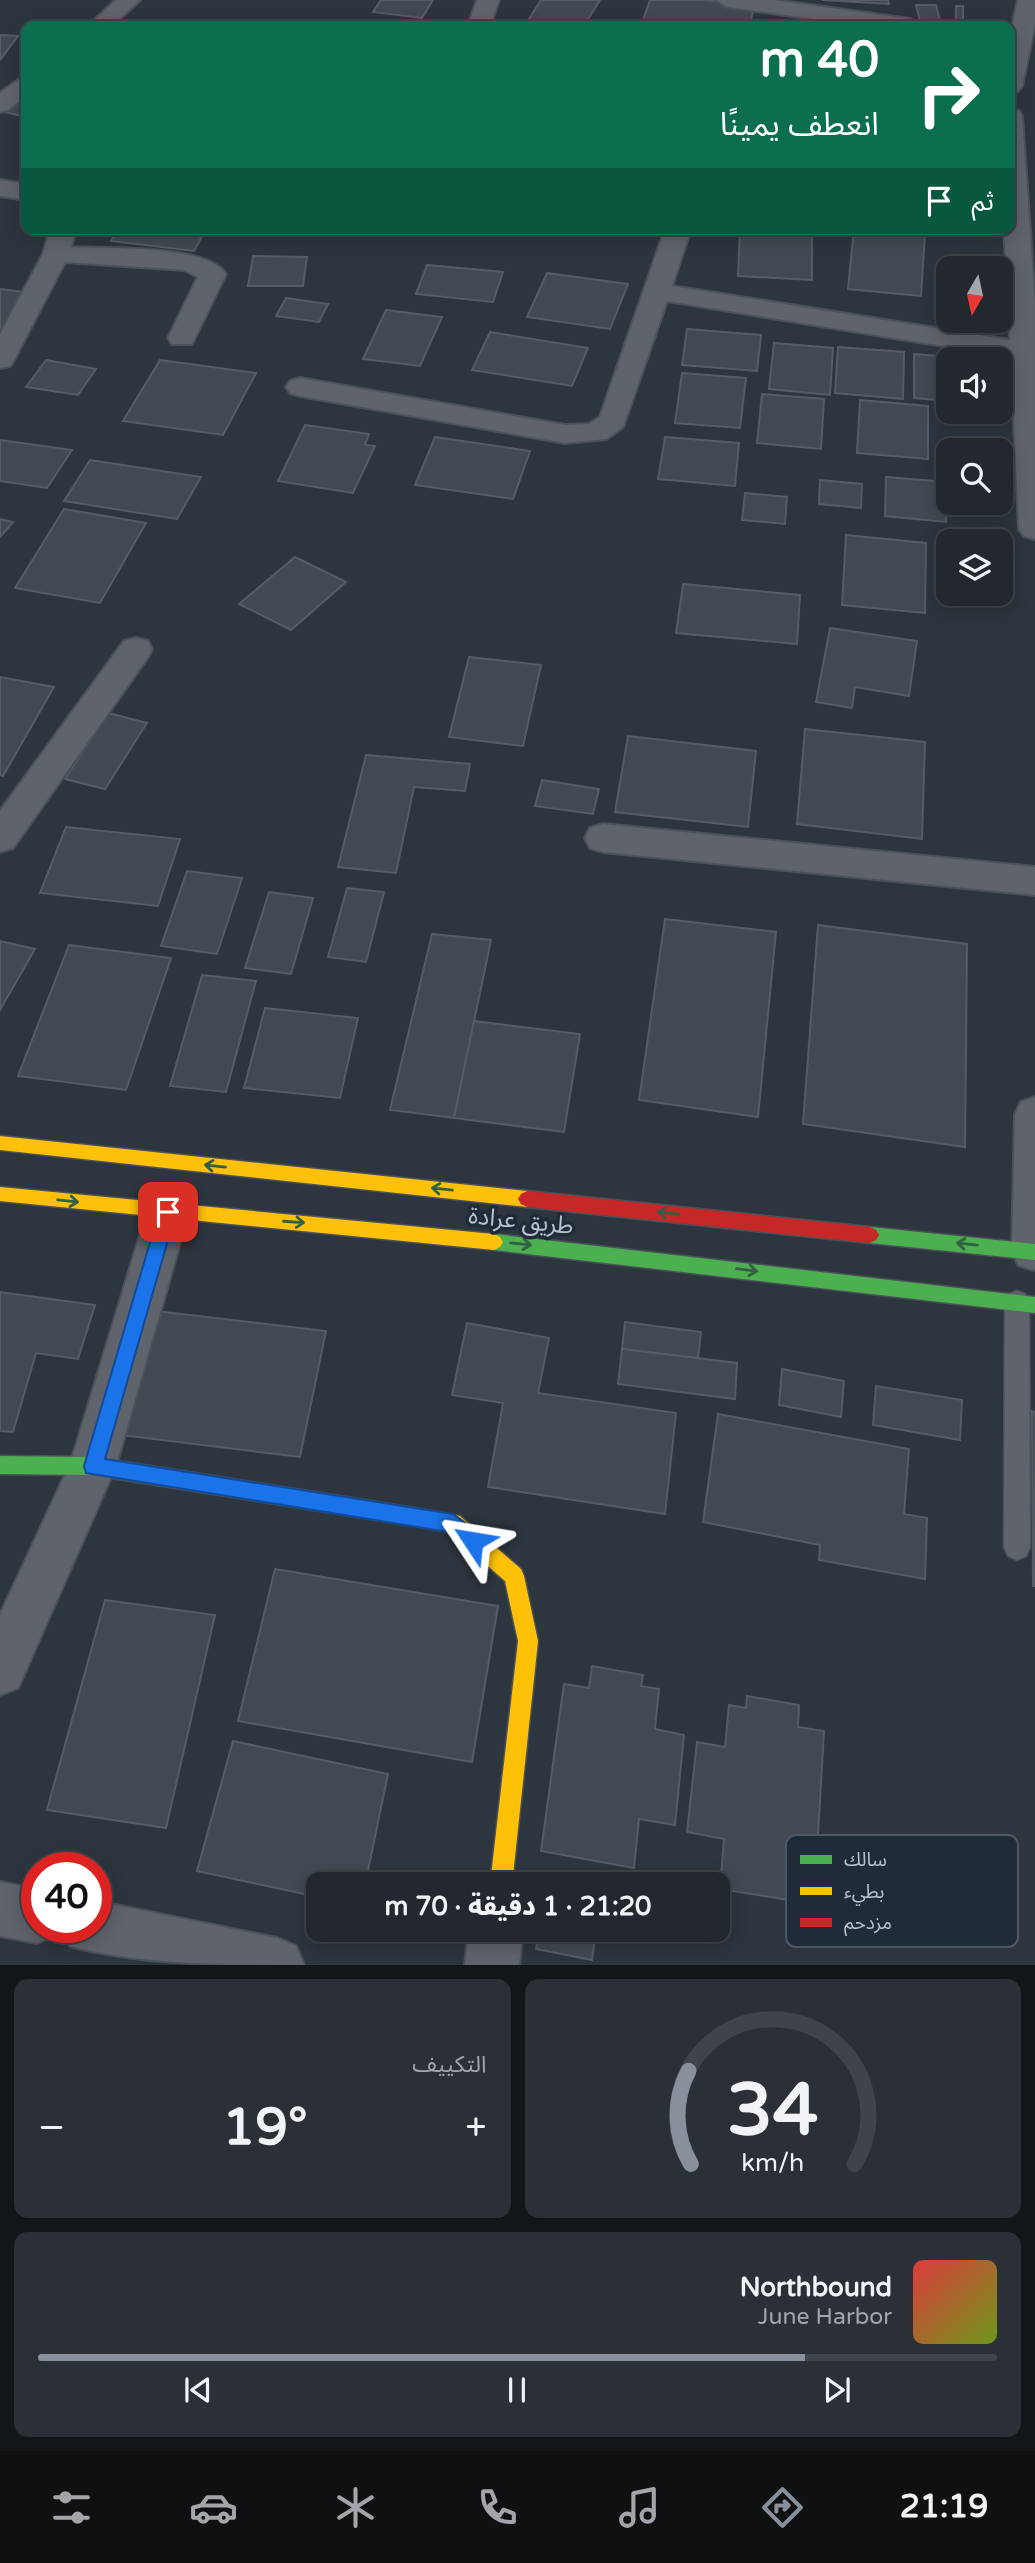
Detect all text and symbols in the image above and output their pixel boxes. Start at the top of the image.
text: 40 m [760,31,879,90]
icon: right [903,49,994,140]
text: انعطف يمينًا [720,106,879,144]
icon: arrive [920,182,958,220]
text: ثم [972,186,994,217]
north arrow [936,256,1013,332]
map controls [936,256,1013,606]
button: sound [936,347,1013,424]
button: search [936,438,1013,515]
button: layers [936,529,1013,606]
one-way arrow [204,1159,227,1172]
pin [138,1182,198,1242]
one-way arrow [431,1183,453,1196]
icon: arrive [149,1193,187,1231]
one-way arrow [56,1195,79,1208]
street label: طريق عرادة [467,1201,575,1241]
one-way arrow [657,1206,680,1219]
one-way arrow [283,1216,305,1229]
one-way arrow [509,1238,532,1251]
one-way arrow [956,1238,979,1251]
one-way arrow [735,1263,758,1276]
position arrow [436,1504,510,1578]
legend [786,1835,1018,1947]
text: سالك [844,1849,887,1871]
speed limit sign: 40 [21,1852,112,1943]
text: بطيء [844,1881,884,1906]
text: 21:20 · 1 دقيقة · 70 m [385,1891,651,1922]
text: مزدحم [844,1912,892,1937]
text: التكييف [412,2051,487,2079]
text: 34 [727,2068,818,2156]
text: 19° [223,2096,308,2159]
text: − [38,2105,65,2151]
text: + [465,2105,486,2151]
text: km/h [741,2148,804,2178]
text: Northbound [740,2272,892,2303]
text: June Harbor [758,2303,892,2331]
icon: previous [179,2371,217,2409]
icon: pause [498,2371,536,2409]
icon: next [818,2371,856,2409]
icon: filters [47,2483,96,2532]
icon: car [189,2483,238,2532]
icon: climate [331,2483,380,2532]
icon: phone [473,2483,522,2532]
icon: music [615,2483,664,2532]
icon: directions [758,2483,807,2532]
text: 21:19 [900,2488,988,2526]

